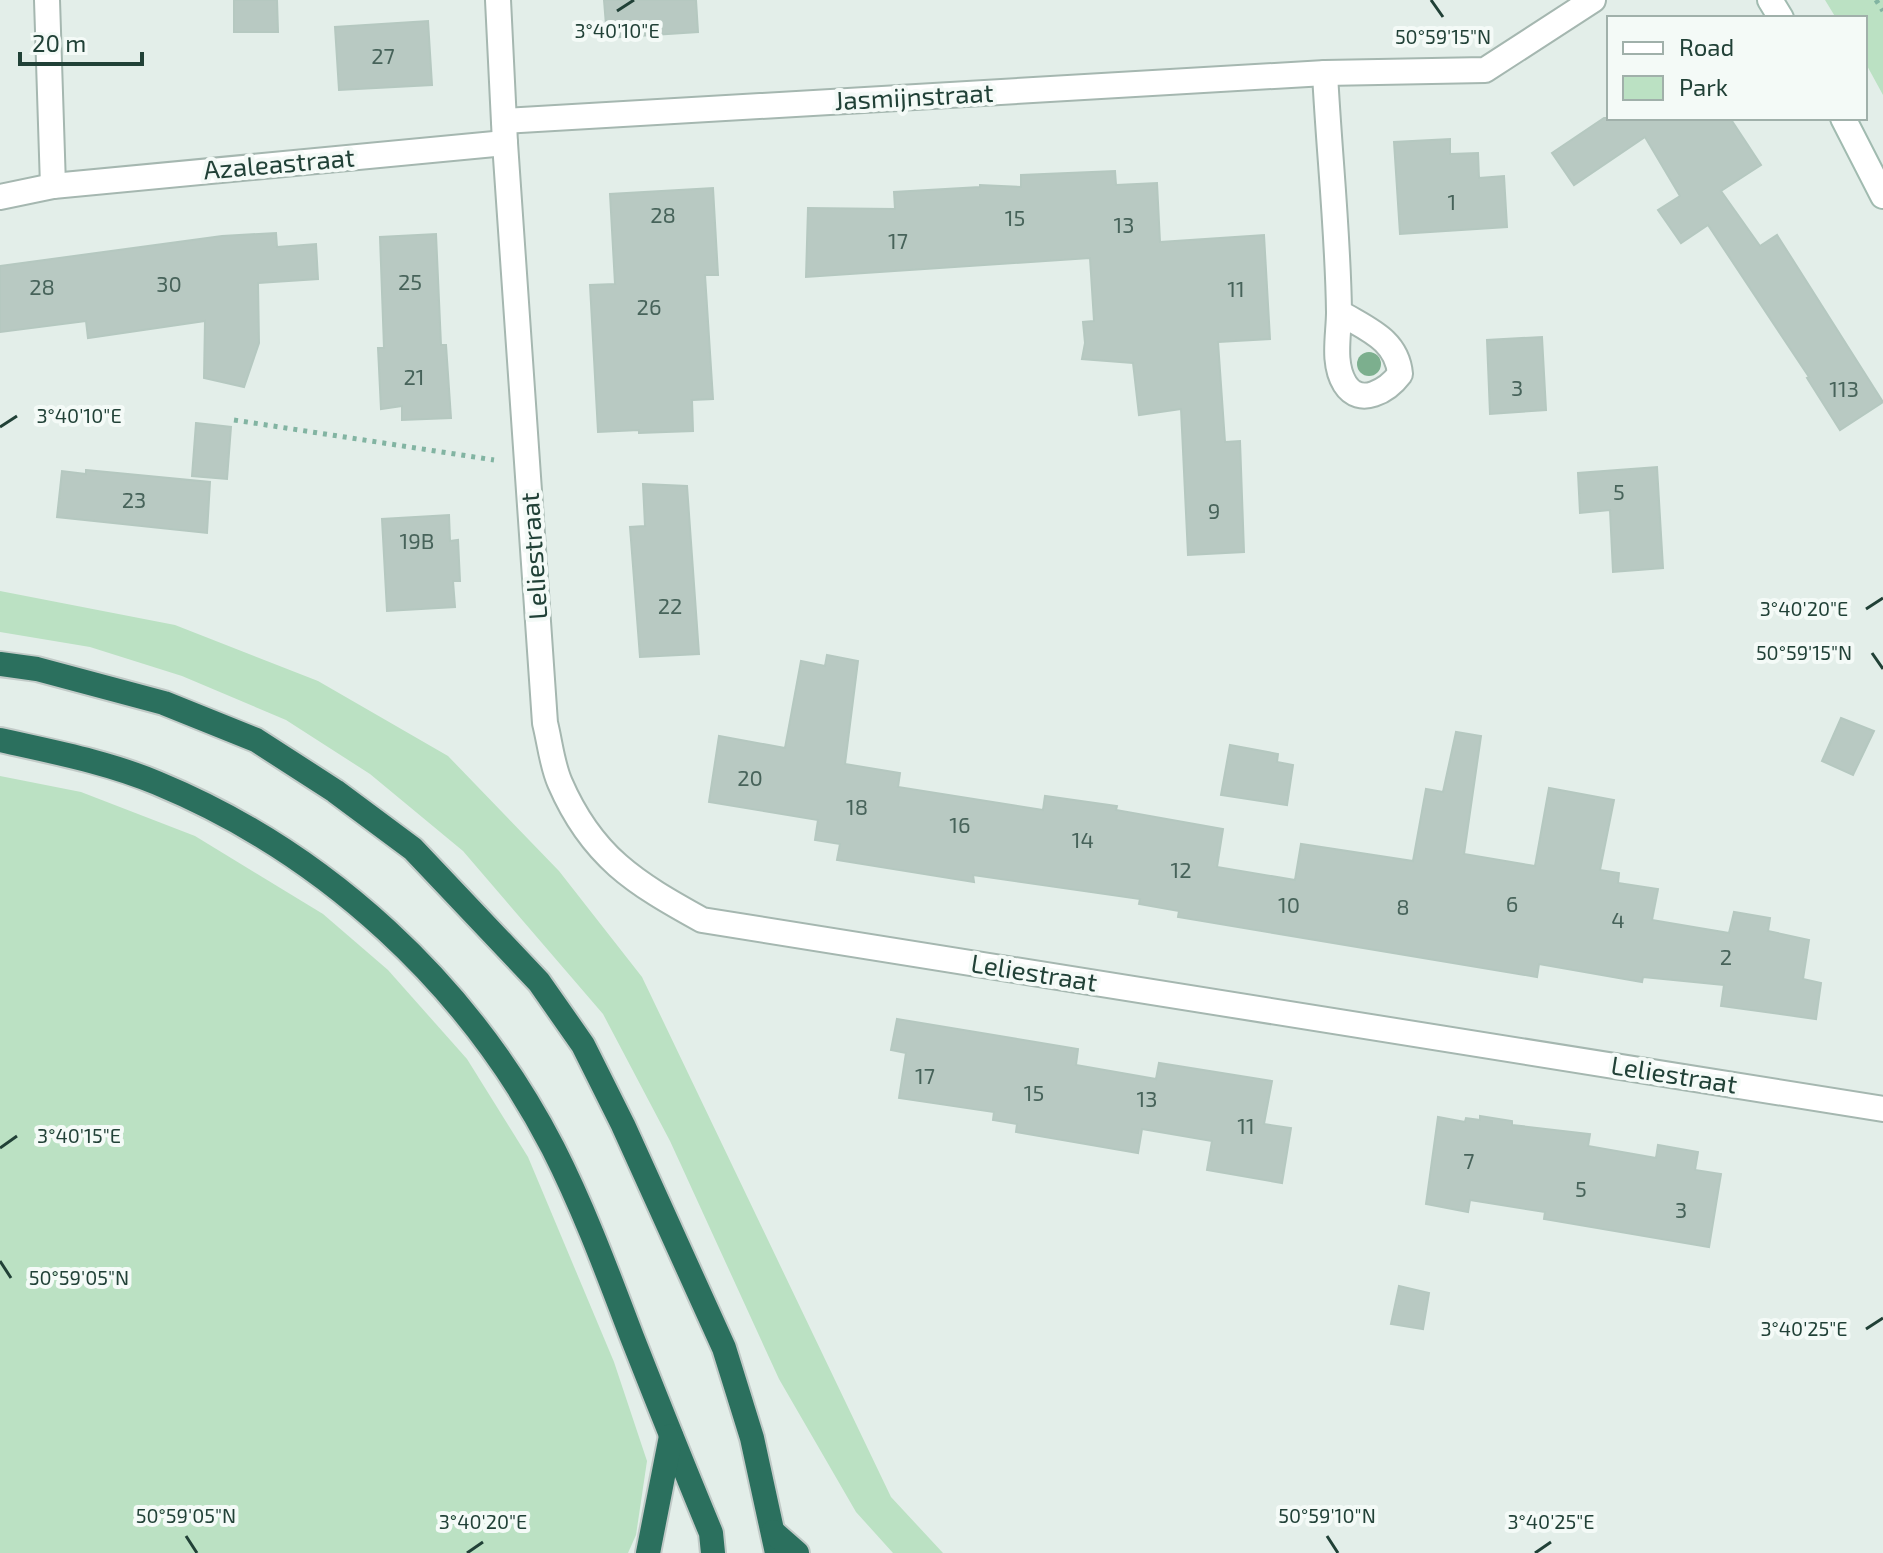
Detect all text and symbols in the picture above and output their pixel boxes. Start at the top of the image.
scale bar [20,16,142,66]
legend [1607,16,1867,120]
text: 3°40'10"E [574,18,660,42]
text: 50°59'15"N [1395,24,1491,48]
text: 20 m [32,28,86,57]
text: Road [1679,32,1734,61]
house number: 27 [371,42,395,68]
text: Park [1679,72,1728,101]
street label: Jasmijnstraat [834,76,994,115]
street label: Azaleastraat [202,140,356,185]
house number: 1 [1448,188,1456,214]
house number: 28 [650,201,676,227]
house number: 15 [1005,204,1025,230]
house number: 13 [1114,211,1135,237]
house number: 17 [888,227,908,253]
house number: 25 [398,268,422,294]
house number: 30 [156,270,182,296]
house number: 28 [29,273,55,299]
house number: 11 [1227,275,1245,301]
house number: 26 [637,293,661,319]
house number: 21 [403,363,425,389]
house number: 3 [1511,374,1523,400]
house number: 113 [1829,375,1859,401]
text: 3°40'10"E [36,403,122,427]
house number: 5 [1613,478,1625,504]
house number: 23 [122,486,146,512]
street label: Leliestraat [513,491,552,621]
house number: 9 [1208,497,1220,523]
house number: 19B [400,527,434,553]
house number: 22 [658,592,682,618]
text: 3°40'20"E [1760,596,1848,620]
text: 50°59'15"N [1756,640,1852,664]
house number: 20 [737,764,763,790]
house number: 18 [846,793,868,819]
house number: 16 [949,811,971,837]
house number: 14 [1072,826,1094,852]
house number: 12 [1170,856,1192,882]
house number: 6 [1506,890,1518,916]
house number: 10 [1278,891,1300,917]
house number: 8 [1396,893,1410,919]
house number: 4 [1611,906,1625,932]
house number: 2 [1720,943,1732,969]
street label: Leliestraat [969,946,1100,997]
street label: Leliestraat [1609,1048,1740,1099]
house number: 17 [915,1062,935,1088]
house number: 15 [1024,1079,1044,1105]
house number: 13 [1137,1085,1158,1111]
house number: 11 [1237,1112,1255,1138]
text: 3°40'15"E [37,1123,121,1147]
house number: 7 [1463,1147,1475,1173]
house number: 5 [1575,1175,1587,1201]
house number: 3 [1675,1196,1687,1222]
text: 50°59'05"N [29,1265,129,1289]
text: 3°40'25"E [1760,1316,1848,1340]
text: 50°59'05"N [136,1503,236,1527]
text: 50°59'10"N [1278,1503,1376,1527]
text: 3°40'20"E [439,1509,527,1533]
text: 3°40'25"E [1507,1509,1595,1533]

